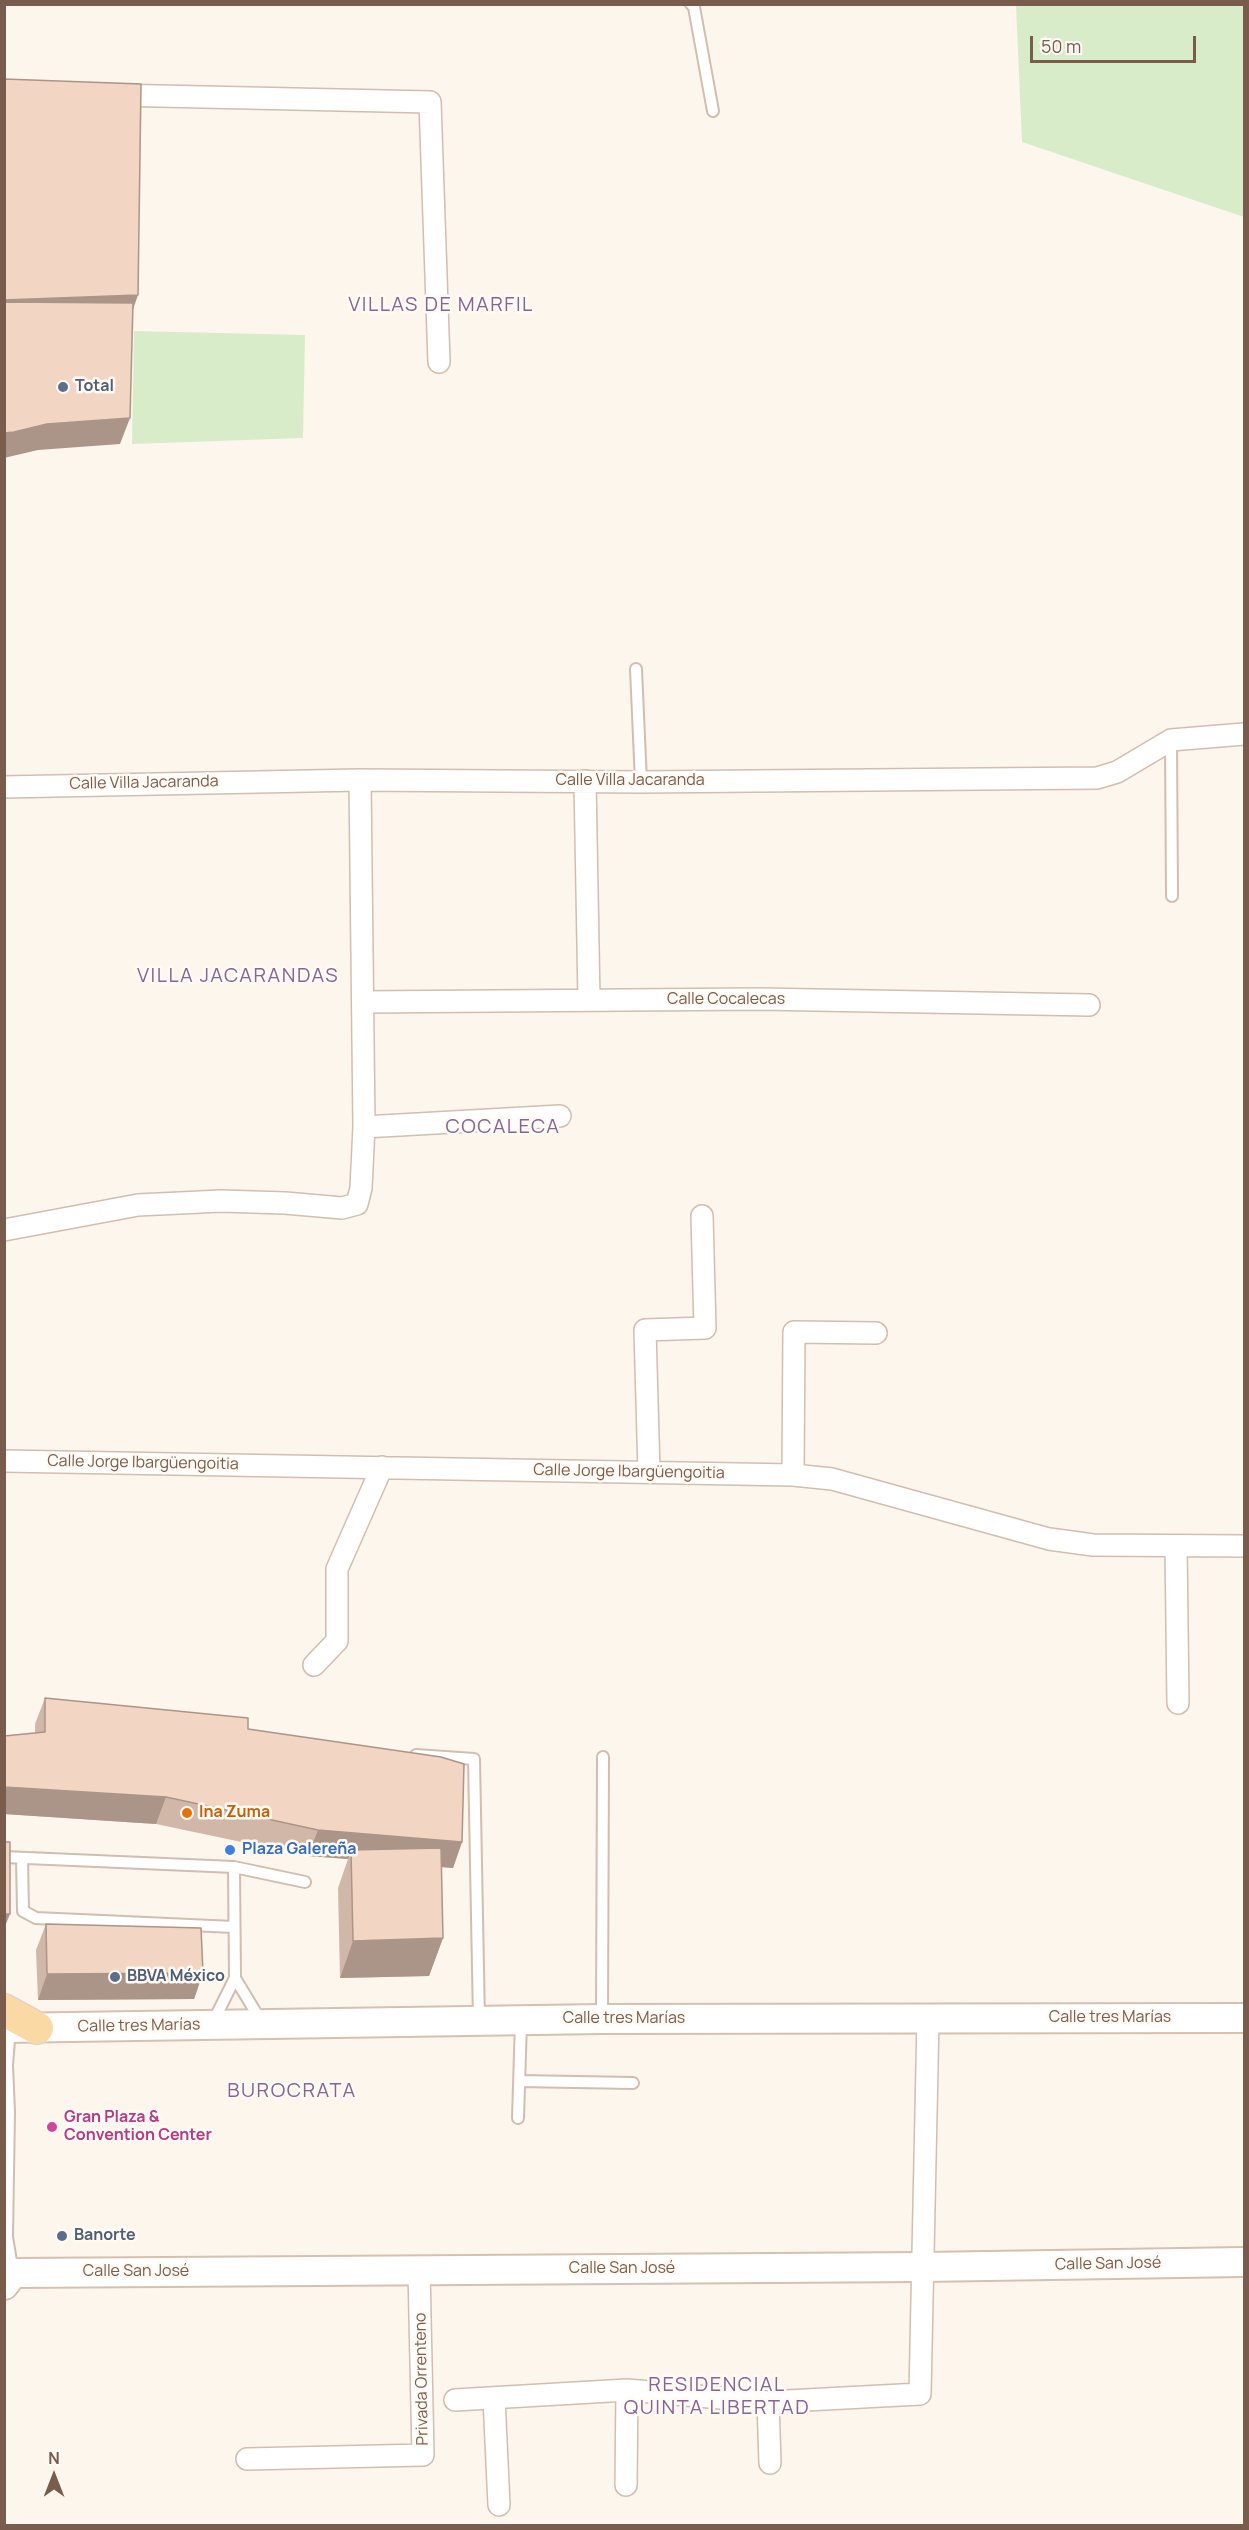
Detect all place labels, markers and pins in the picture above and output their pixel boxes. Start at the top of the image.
place label: Total [75,377,114,397]
marker: Total [56,380,70,394]
place label: Ina Zuma [199,1803,270,1823]
marker: Ina Zuma [180,1806,194,1820]
place label: Plaza Galereña [242,1840,357,1860]
marker: Plaza Galereña [223,1843,237,1857]
place label: BBVA México [127,1967,225,1987]
marker: BBVA México [108,1970,122,1984]
place label: Gran Plaza & Convention Center [64,2108,212,2146]
marker: Gran Plaza & Convention Center [45,2120,59,2134]
place label: Banorte [74,2226,136,2246]
marker: Banorte [55,2229,69,2243]

